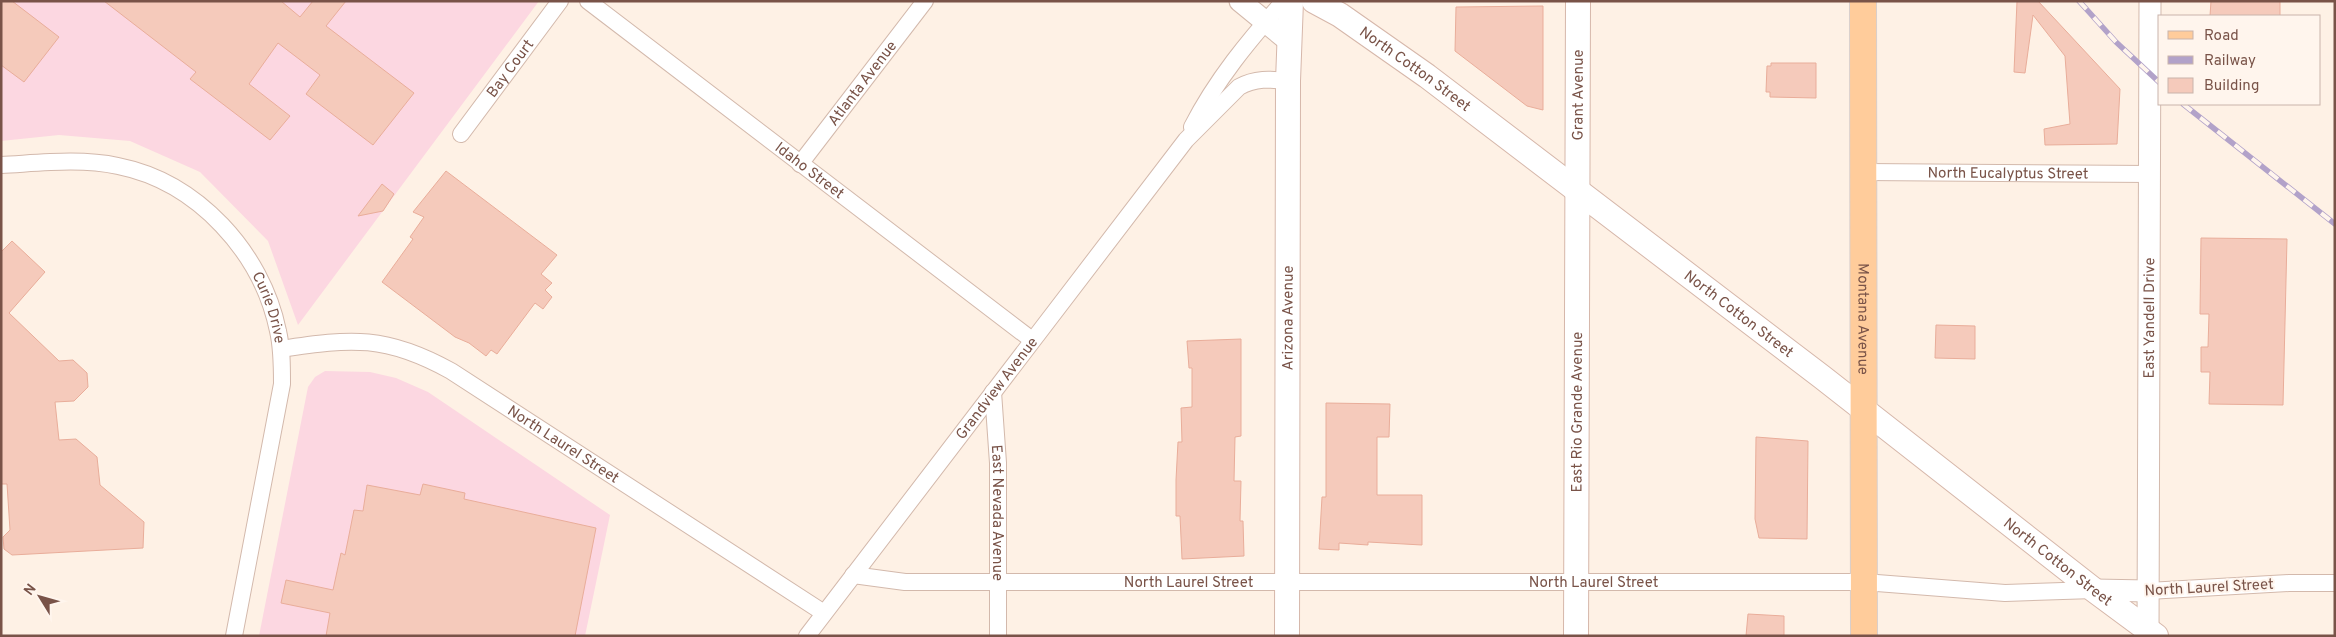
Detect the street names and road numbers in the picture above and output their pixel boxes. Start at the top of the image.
street label: North Cotton Street [1355,23,1474,117]
street label: Bay Court [483,36,539,102]
street label: Atlanta Avenue [825,38,902,130]
street label: Grant Avenue [1570,49,1589,141]
street label: Idaho Street [770,139,847,204]
street label: North Eucalyptus Street [1927,164,2089,185]
street label: East Yandell Drive [2141,257,2160,379]
street label: Montana Avenue [1852,263,1872,375]
street label: Arizona Avenue [1279,265,1299,371]
street label: North Cotton Street [1679,267,1797,363]
street label: Curie Drive [247,269,288,345]
street label: East Rio Grande Avenue [1568,332,1588,492]
street label: Grandview Avenue [952,334,1043,444]
street label: North Laurel Street [503,402,622,488]
street label: East Nevada Avenue [986,444,1006,581]
street label: North Cotton Street [1999,514,2115,611]
street label: North Laurel Street [1124,574,1253,593]
street label: North Laurel Street [1529,574,1658,593]
street label: North Laurel Street [2144,576,2274,601]

